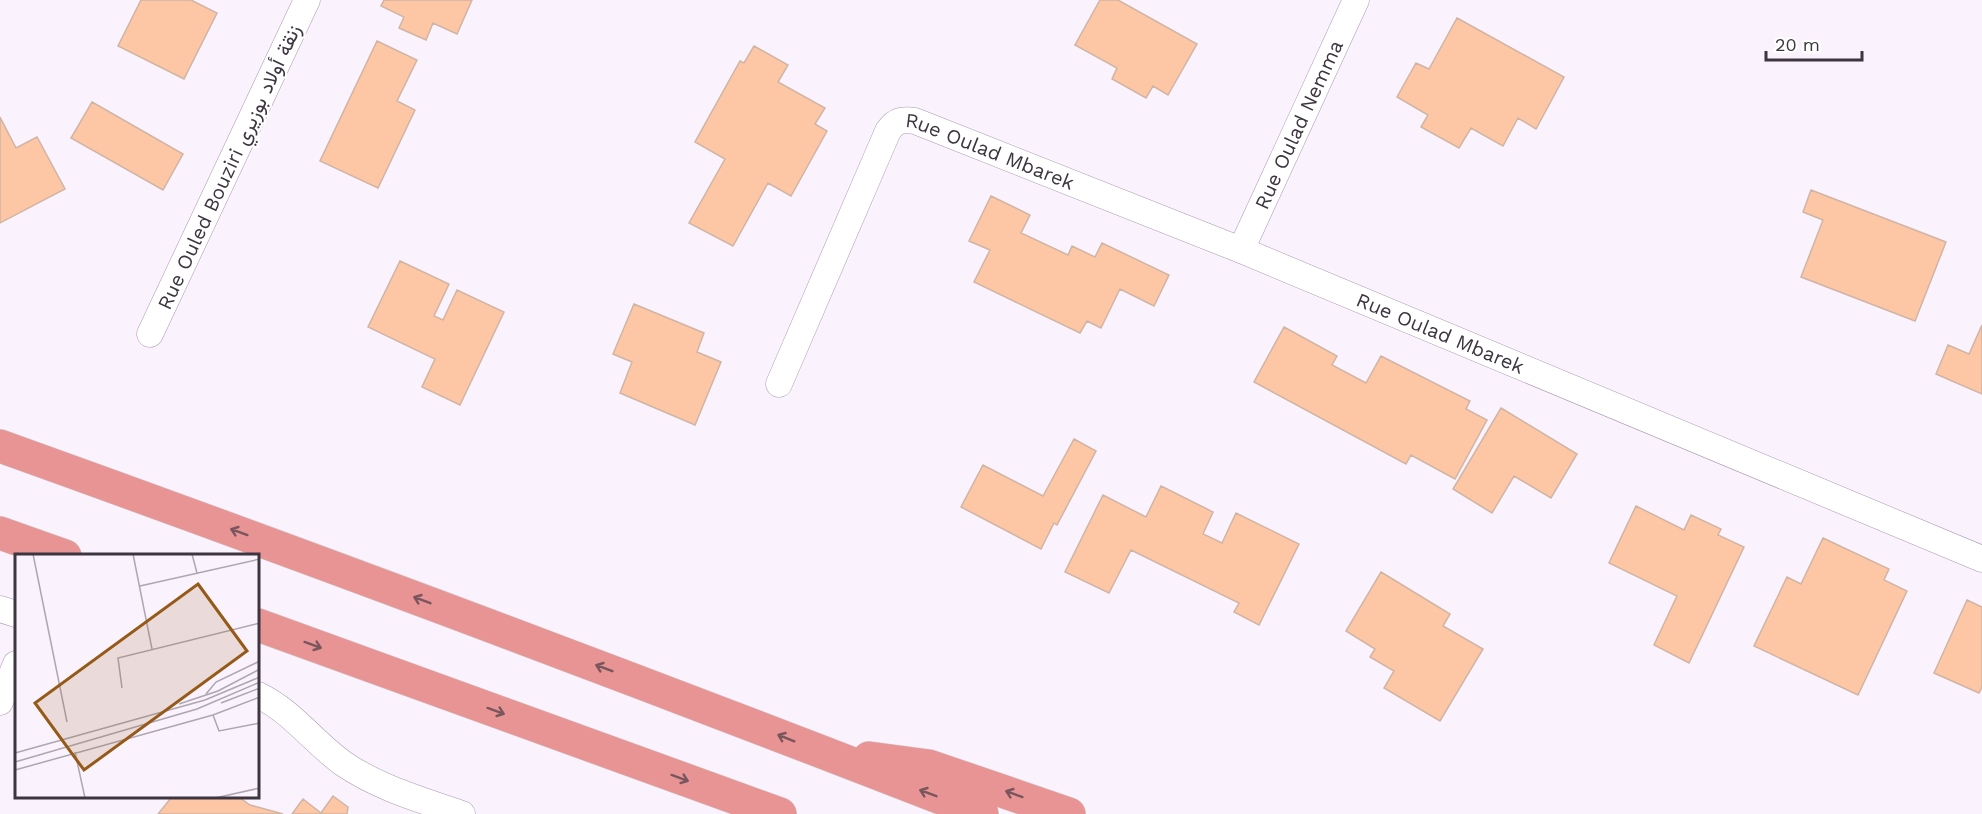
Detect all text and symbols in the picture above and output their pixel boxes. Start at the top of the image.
street label: Rue Ouled Bouziri زنقة أولاد بوزيري [152,21,310,315]
scale bar [1766,24,1862,62]
text: 20 m [1775,34,1820,55]
street label: Rue Oulad Nemma [1249,36,1348,213]
street label: Rue Oulad Mbarek [904,108,1078,195]
street label: Rue Oulad Mbarek [1353,287,1528,379]
one-way arrow [230,525,249,536]
inset map [15,554,260,799]
one-way arrow [413,593,432,604]
one-way arrow [303,640,322,651]
one-way arrow [596,662,614,673]
one-way arrow [486,707,505,718]
one-way arrow [778,732,796,743]
one-way arrow [670,774,688,785]
one-way arrow [919,787,938,798]
one-way arrow [1005,787,1023,798]

